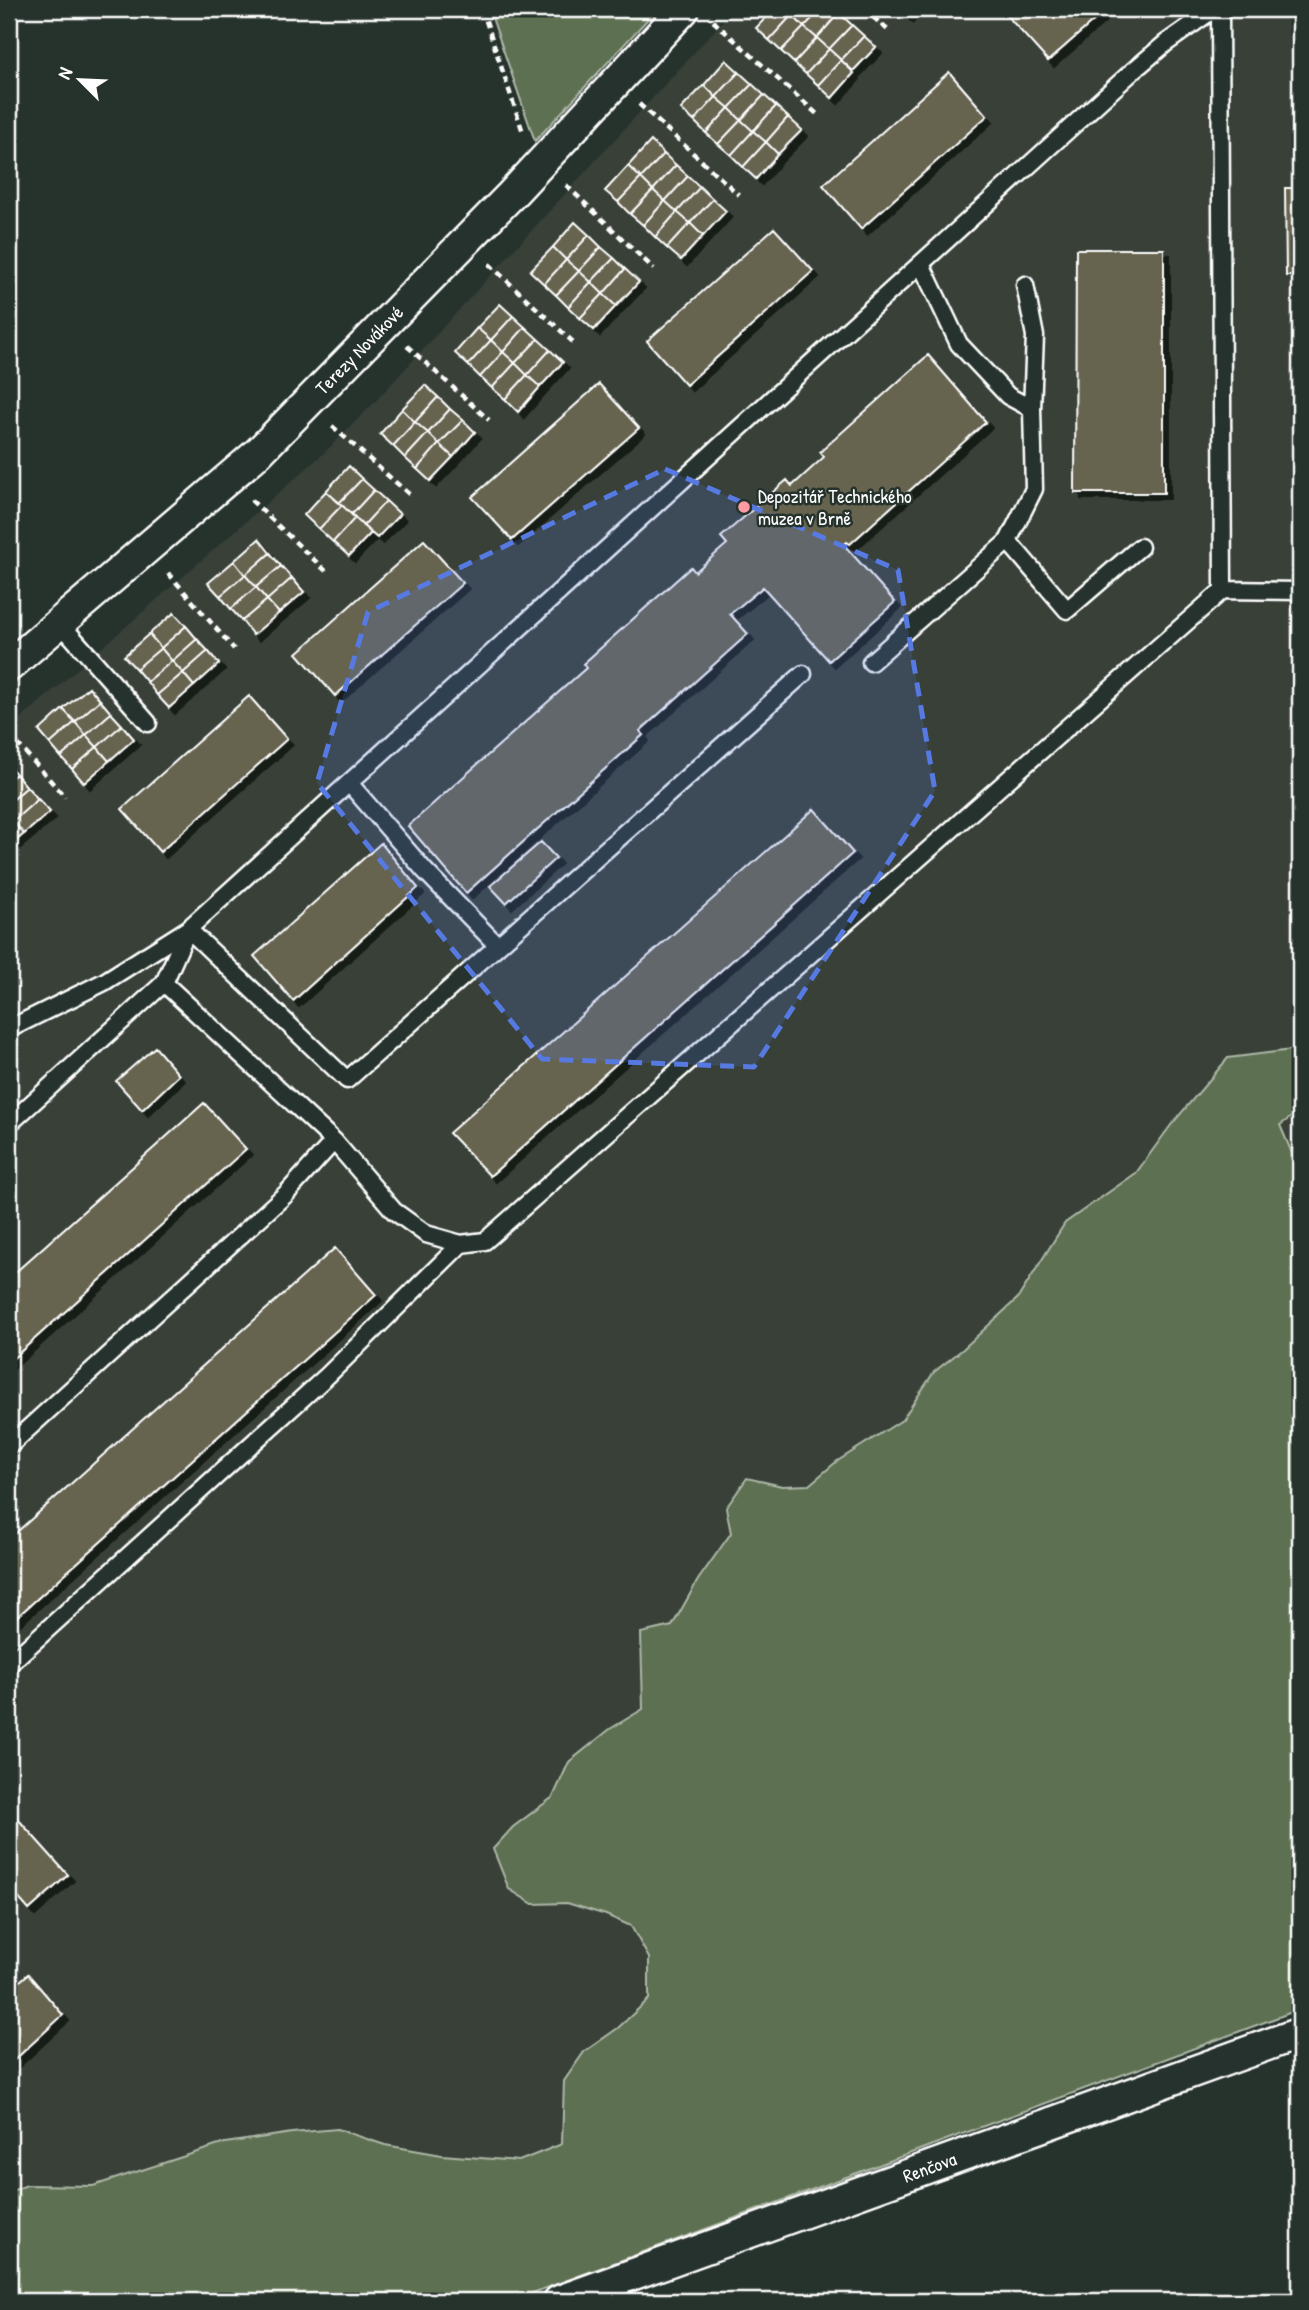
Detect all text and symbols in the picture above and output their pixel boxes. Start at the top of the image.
north arrow [46,46,116,116]
text: N [51,63,78,83]
street label: Terezy Novákové [309,299,409,400]
place label: Depozitář Technického muzea v Brně [758,483,912,531]
marker: Depozitář Technického muzea v Brně [736,499,752,515]
street label: Renčova [899,2145,960,2189]

